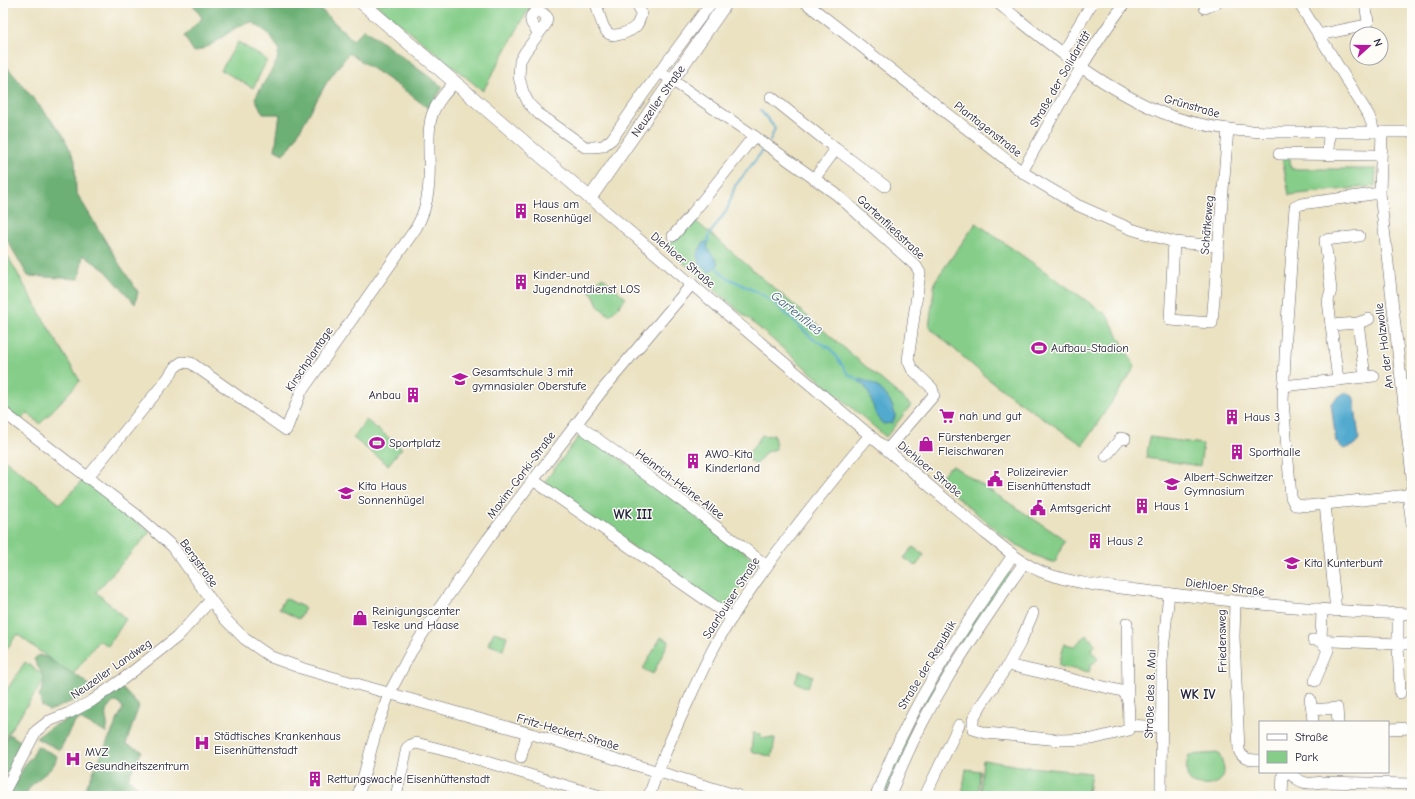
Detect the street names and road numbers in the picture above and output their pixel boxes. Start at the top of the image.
street label: Straße der Solidarität [1027,28,1094,130]
street label: Neuzeller Straße [628,63,688,139]
street label: Grünstraße [1162,91,1222,121]
street label: Plantagenstraße [951,98,1025,160]
street label: Gartenfließstraße [854,192,928,262]
street label: Schätkeweg [1197,195,1217,255]
street label: Diehloer Straße [648,229,718,291]
street label: An der Holzwolle [1372,302,1396,390]
street label: Kirschplantage [282,324,336,394]
street label: Maxim-Gorki-Straße [484,429,558,521]
street label: Diehloer Straße [895,438,965,500]
street label: Heinrich-Heine-Allee [633,446,727,522]
street label: Bergstraße [177,536,221,590]
street label: Saarlouiser Straße [699,555,763,641]
street label: Diehloer Straße [1185,575,1265,599]
street label: Friedensweg [1214,609,1230,673]
street label: Straße der Republik [895,618,959,712]
street label: Neuzeller Landweg [68,636,154,702]
street label: Straße des 8. Mai [1141,649,1159,739]
street label: Fritz-Heckert-Straße [515,711,621,753]

